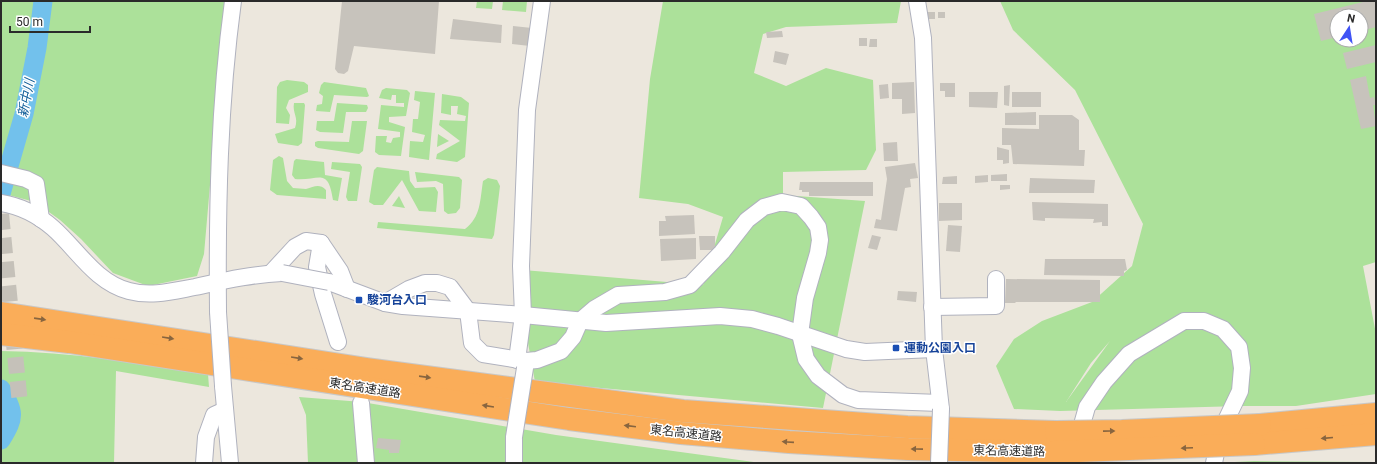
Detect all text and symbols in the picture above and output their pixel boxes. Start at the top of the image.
scale bar [10,8,90,34]
north arrow [1329,8,1369,48]
text: N [1346,12,1356,26]
text: 50 m [16,15,43,29]
water label: 新中川 [15,75,37,119]
place label: 駿河台入口 [367,293,427,307]
marker: 駿河台入口 [354,295,364,305]
one-way arrow [34,316,46,322]
one-way arrow [162,335,174,341]
place label: 運動公園入口 [904,341,976,355]
marker: 運動公園入口 [891,343,901,353]
one-way arrow [291,355,303,361]
one-way arrow [419,374,431,380]
street label: 東名高速道路 [328,375,402,401]
one-way arrow [482,403,494,409]
street label: 東名高速道路 [649,422,723,444]
one-way arrow [624,423,636,430]
one-way arrow [1103,428,1116,434]
one-way arrow [1321,435,1333,441]
one-way arrow [782,438,794,445]
street label: 東名高速道路 [973,443,1045,459]
one-way arrow [1181,444,1193,451]
one-way arrow [910,446,923,452]

